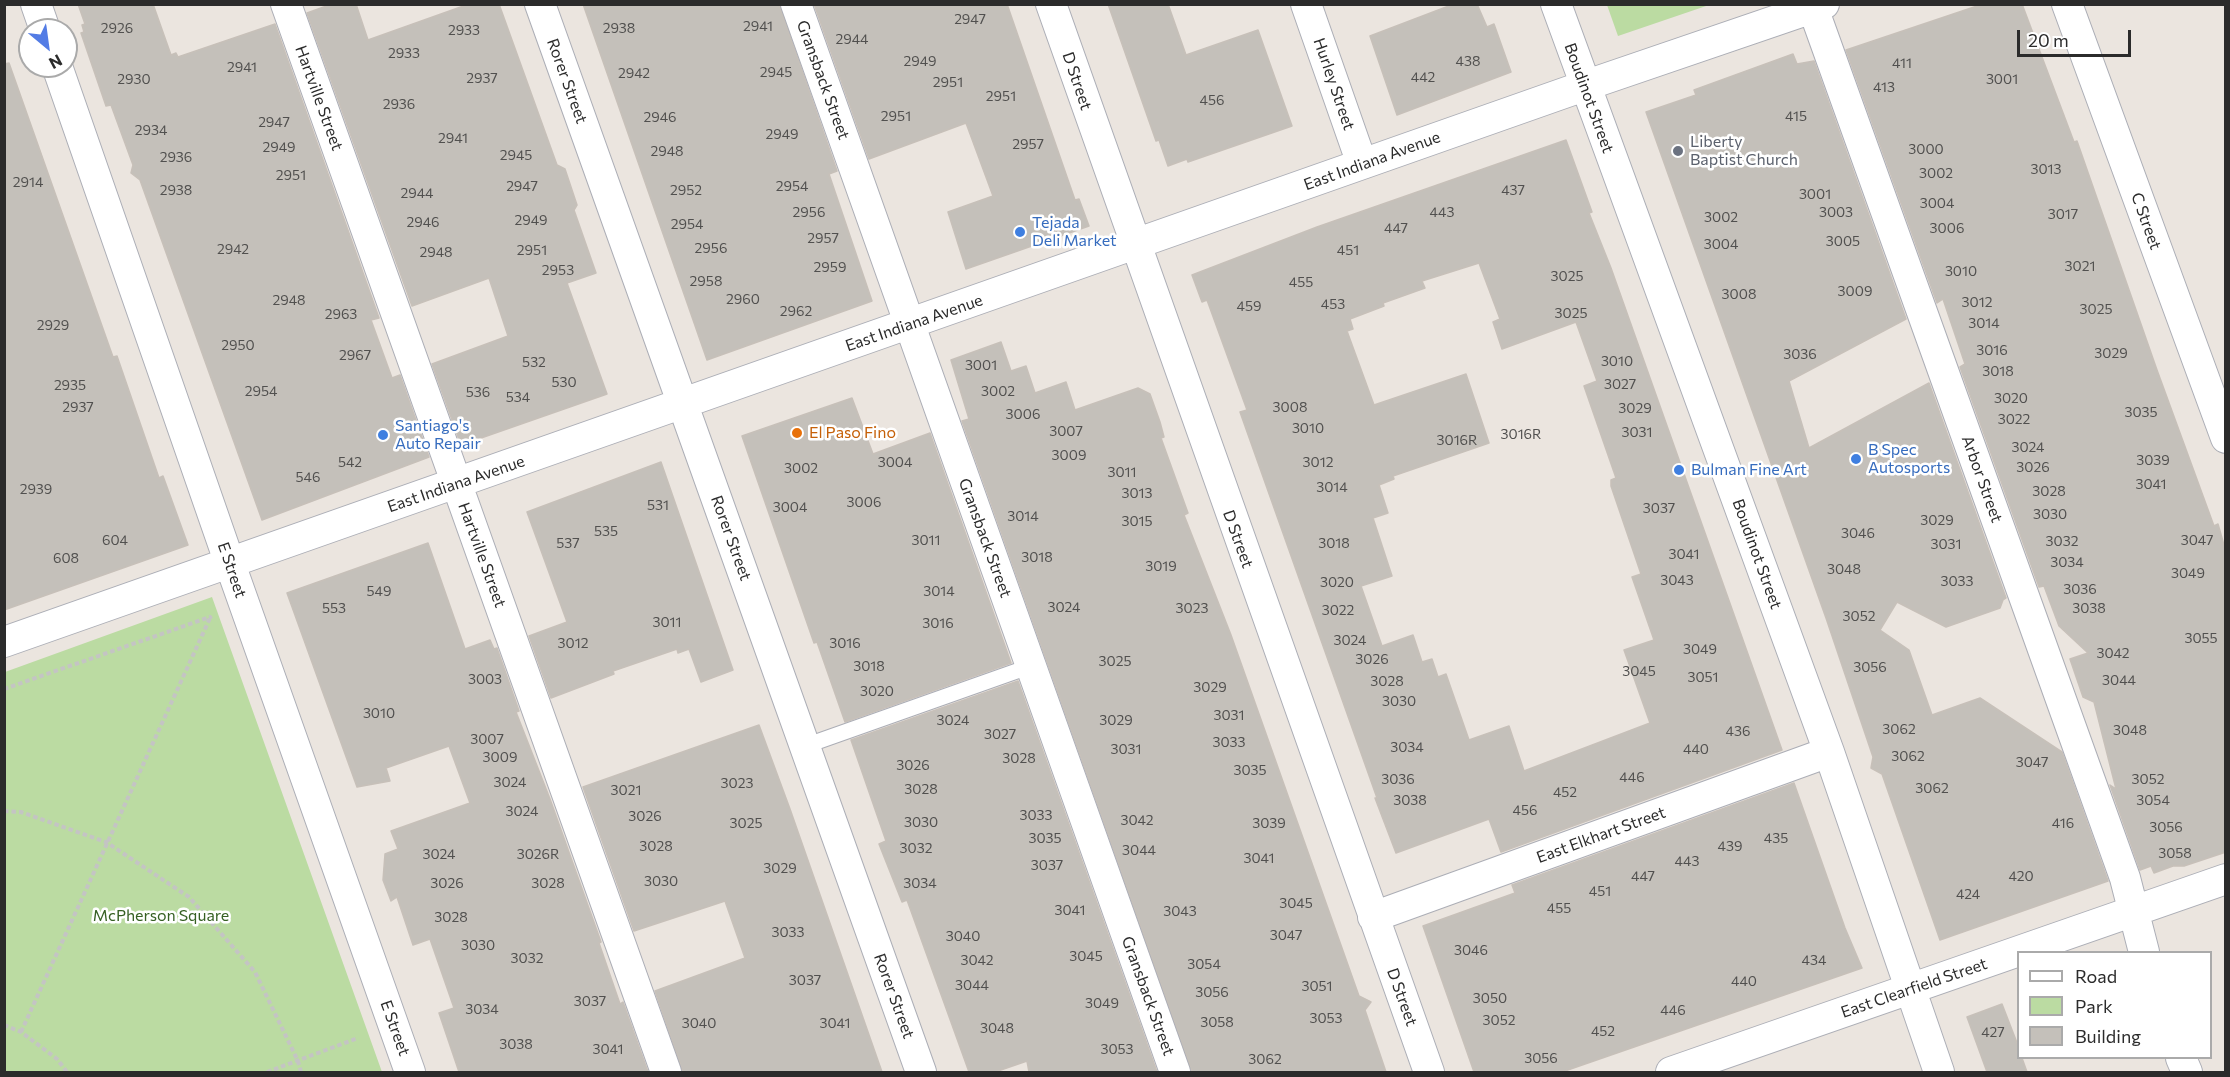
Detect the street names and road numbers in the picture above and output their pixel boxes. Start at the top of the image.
street label: Gransback Street [793,18,853,142]
street label: Hurley Street [1309,35,1359,133]
street label: Rorer Street [543,36,591,126]
street label: Boudinot Street [1560,40,1618,156]
street label: Hartville Street [291,43,347,153]
street label: D Street [1058,49,1096,113]
street label: East Indiana Avenue [1301,127,1443,195]
street label: C Street [2127,190,2165,252]
street label: East Indiana Avenue [843,290,985,356]
street label: Arbor Street [1957,433,2007,525]
street label: East Indiana Avenue [385,451,527,517]
street label: Gransback Street [955,476,1015,600]
street label: Rorer Street [707,493,755,583]
street label: Boudinot Street [1728,496,1786,612]
street label: Hartville Street [454,500,510,610]
street label: D Street [1219,507,1257,571]
street label: E Street [214,540,250,600]
street label: East Elkhart Street [1534,803,1668,867]
street label: Gransback Street [1118,934,1178,1058]
street label: Rorer Street [870,951,918,1041]
street label: East Clearfield Street [1838,954,1990,1022]
street label: D Street [1383,965,1421,1029]
street label: E Street [376,998,414,1058]

